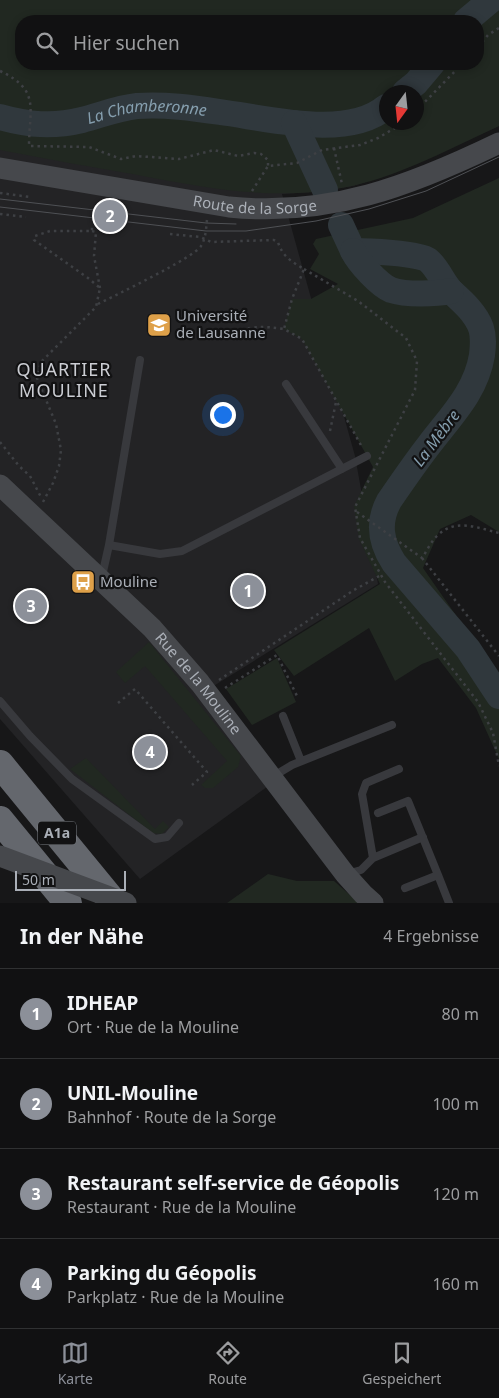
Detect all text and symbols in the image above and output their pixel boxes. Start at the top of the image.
search box [15,15,484,70]
icon: search [33,29,61,57]
text: Hier suchen [73,30,180,56]
north arrow [379,85,424,130]
water label: La Chamberonne [84,94,208,129]
street label: Route de la Sorge [192,190,318,218]
pin: 2 [94,197,126,235]
place label: Université de Lausanne [176,305,266,342]
school or university icon: Université de Lausanne [146,312,172,338]
district label: QUARTIER MOULINE [16,357,112,402]
your location [210,402,236,428]
water label: La Mèbre [407,405,465,471]
bus stop icon: Mouline [70,569,96,595]
place label: Mouline [100,571,157,591]
pin: 1 [232,572,264,610]
pin: 3 [15,587,47,625]
street label: Rue de la Mouline [151,628,247,738]
pin: 4 [134,733,166,771]
road number: A1a [38,821,76,844]
scale bar [15,868,126,891]
text: 50 m [22,870,55,889]
text: In der Nähe [20,922,144,950]
text: 4 Ergebnisse [383,925,479,947]
text: IDHEAP [67,990,138,1016]
text: 1 [31,1003,41,1025]
text: 80 m [442,1003,479,1025]
text: Ort · Rue de la Mouline [67,1016,239,1038]
text: UNIL-Mouline [67,1080,198,1106]
text: 2 [31,1093,41,1115]
text: 100 m [432,1093,479,1115]
text: Bahnhof · Route de la Sorge [67,1106,276,1128]
text: Restaurant self-service de Géopolis [67,1170,399,1196]
text: 3 [31,1183,41,1205]
text: 120 m [432,1183,479,1205]
text: Restaurant · Rue de la Mouline [67,1196,296,1218]
text: Parking du Géopolis [67,1260,256,1286]
text: 4 [31,1273,41,1295]
text: 160 m [432,1273,479,1295]
text: Parkplatz · Rue de la Mouline [67,1286,284,1308]
tab: Karte [58,1339,93,1388]
tab: Route [208,1339,247,1388]
tab: Gespeichert [362,1339,441,1388]

